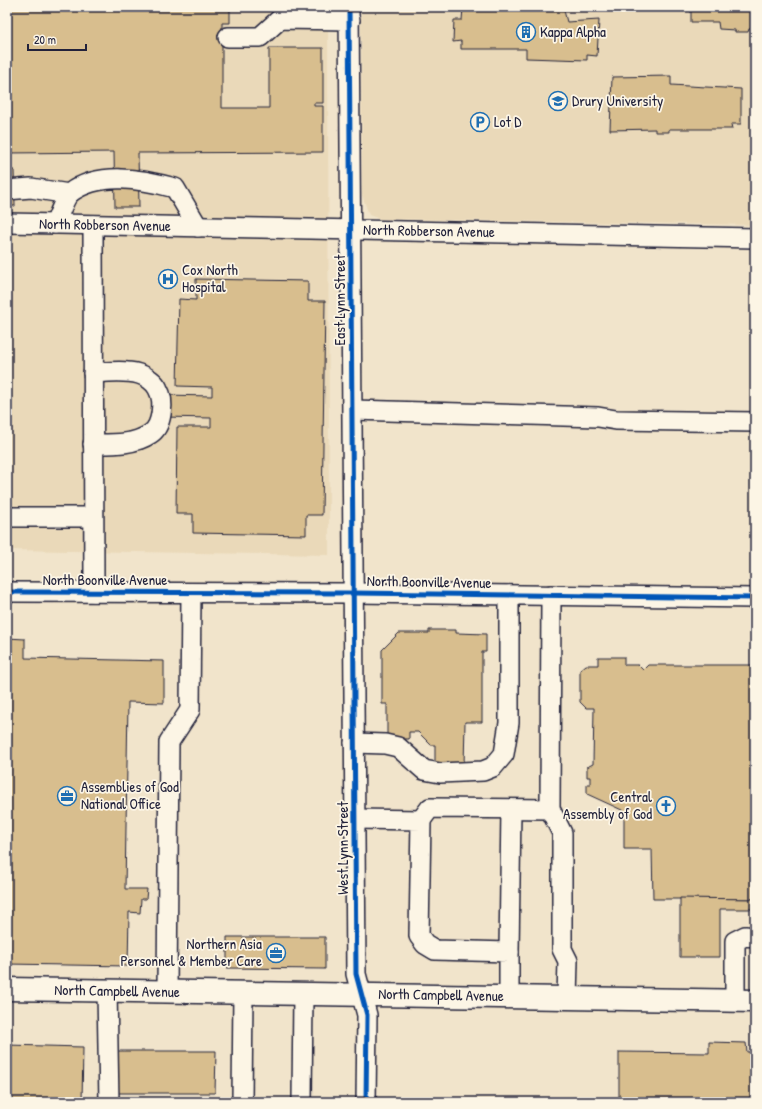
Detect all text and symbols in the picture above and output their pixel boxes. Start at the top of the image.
building icon: Kappa Alpha [515,21,537,43]
place label: Kappa Alpha [540,21,606,42]
scale bar [28,26,86,52]
text: 20 m [34,31,56,48]
school or university icon: Drury University [547,90,569,112]
place label: Drury University [572,90,663,111]
parking icon: Lot D [469,111,491,133]
place label: Lot D [494,111,522,132]
street label: North Robberson Avenue [39,213,171,236]
street label: North Robberson Avenue [363,219,495,242]
street label: East Lynn Street [329,254,350,345]
place label: Cox North Hospital [182,259,238,297]
hospital icon: Cox North Hospital [157,268,179,290]
street label: North Boonville Avenue [43,569,167,590]
street label: North Boonville Avenue [367,570,491,593]
place label: Assemblies of God National Office [81,776,179,814]
office icon: Assemblies of God National Office [56,785,78,807]
place label: Central Assembly of God [563,786,652,824]
church icon: Central Assembly of God [655,795,677,817]
street label: West Lynn Street [332,800,353,895]
place label: Northern Asia Personnel & Member Care [121,933,262,971]
office icon: Northern Asia Personnel & Member Care [265,942,287,964]
street label: North Campbell Avenue [54,979,180,1002]
street label: North Campbell Avenue [378,983,504,1006]

